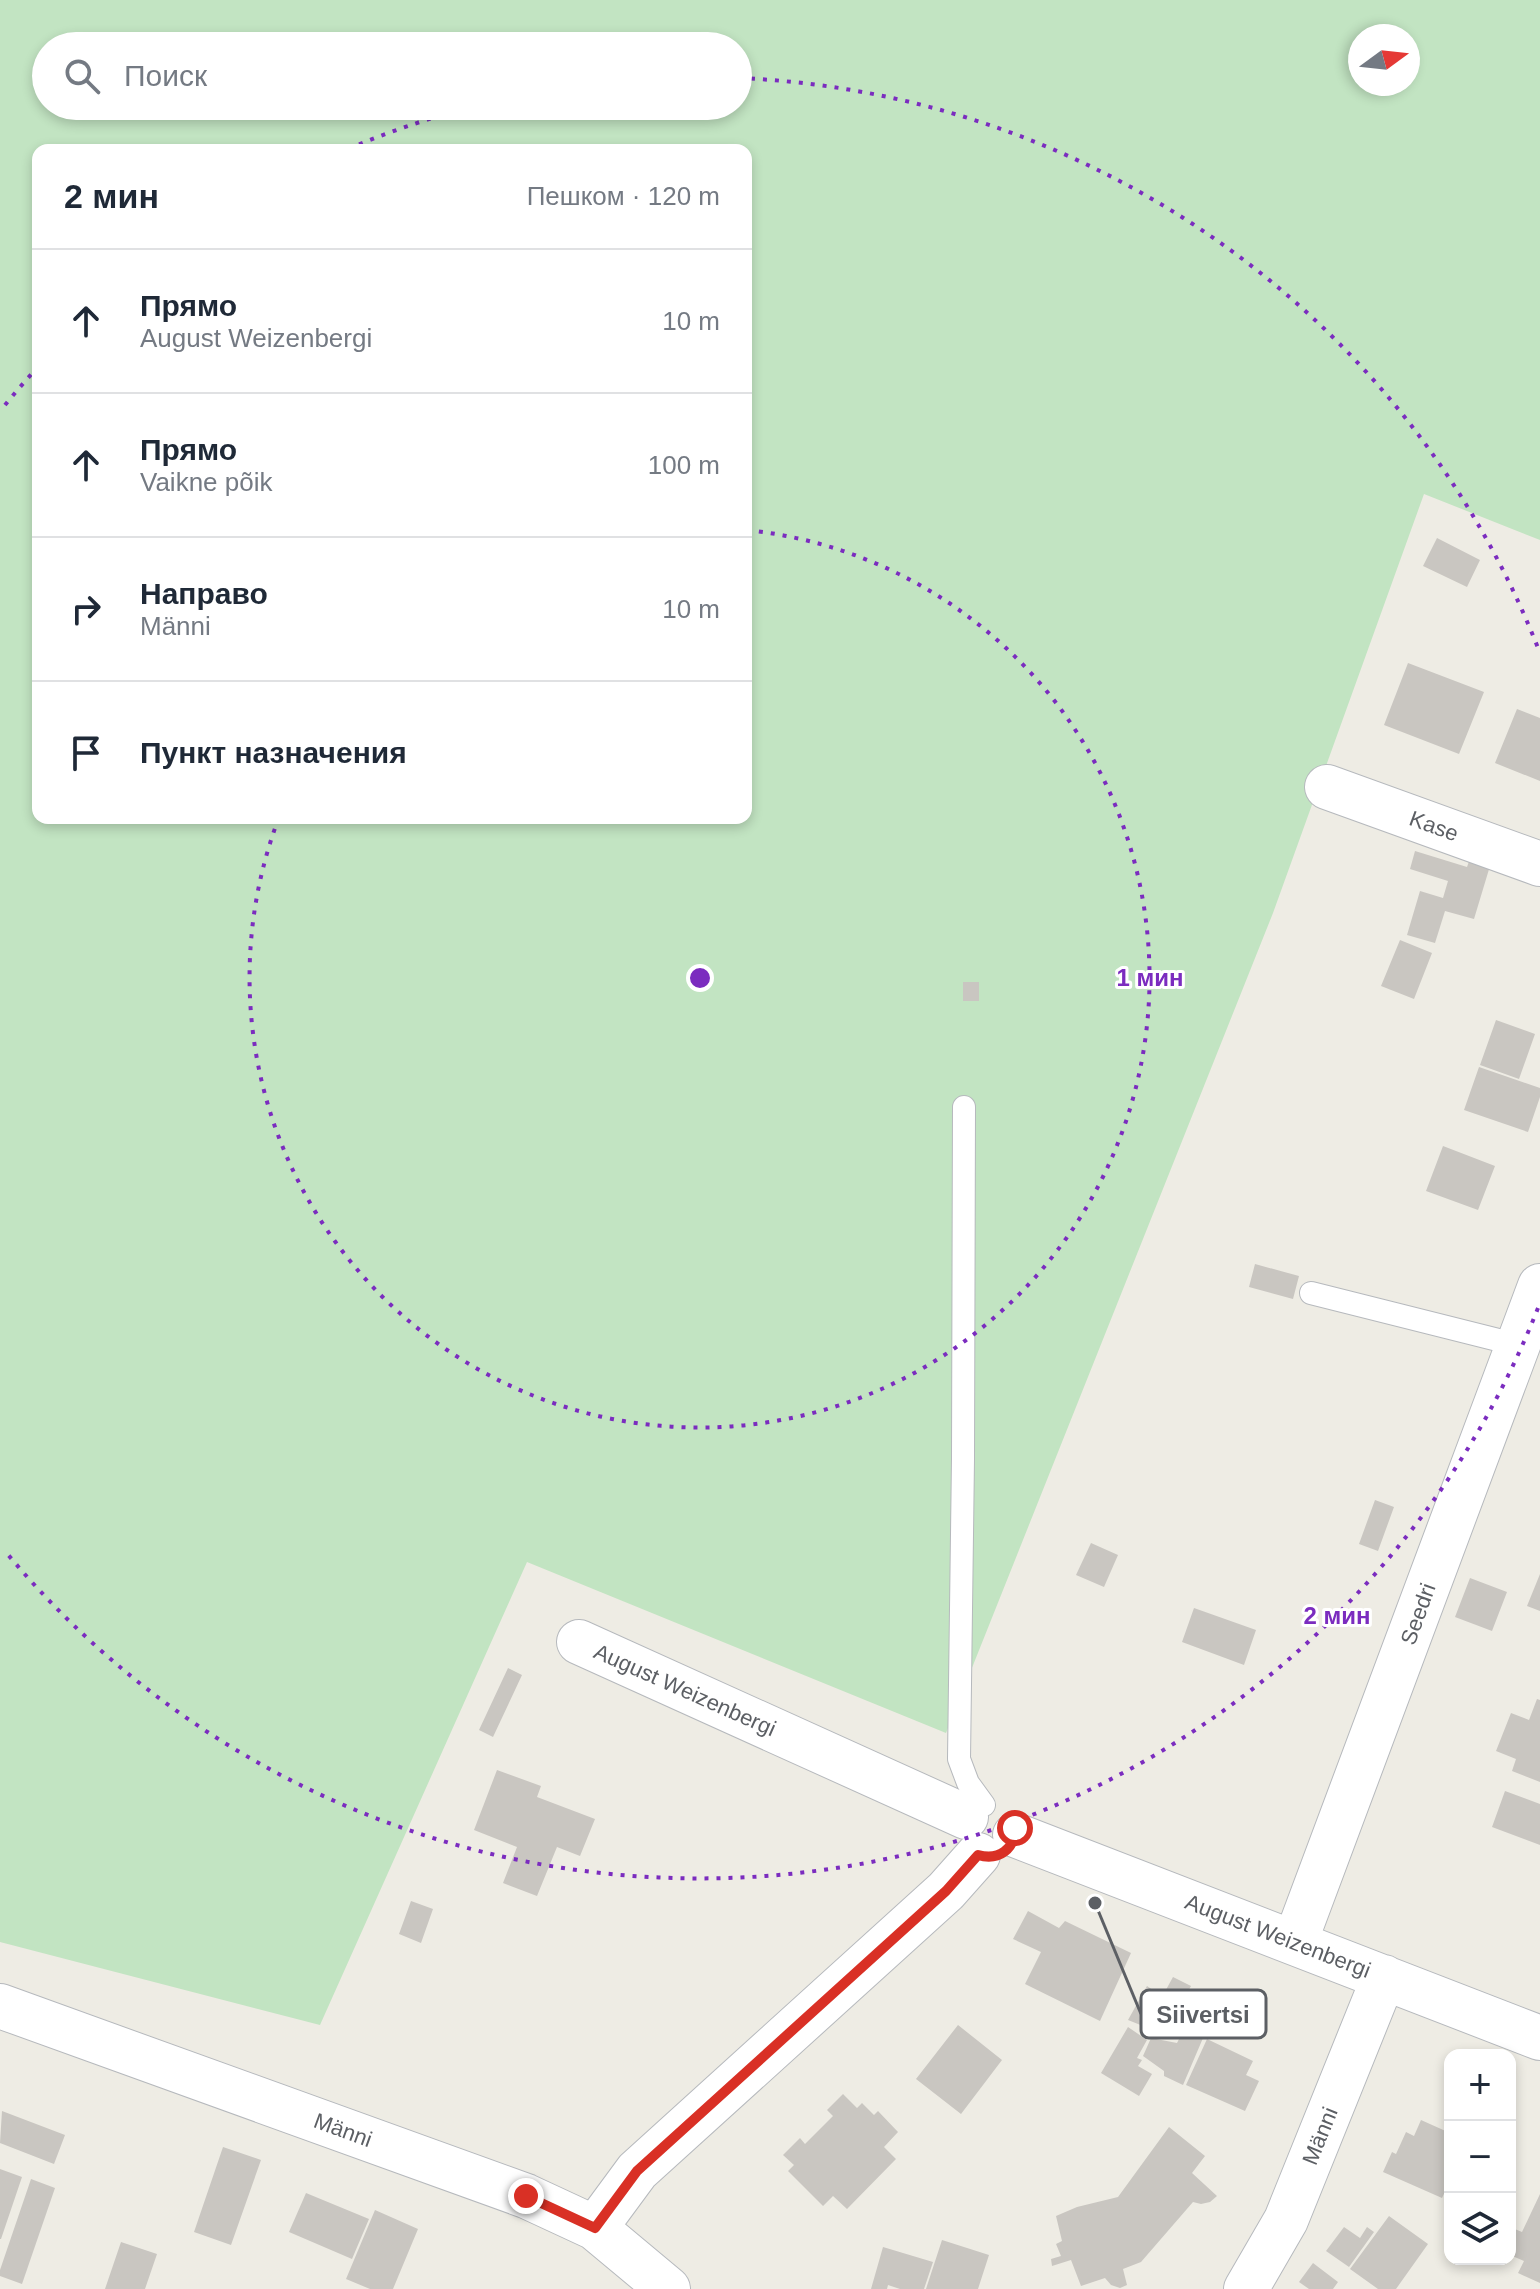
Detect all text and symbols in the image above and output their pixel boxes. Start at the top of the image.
north arrow [1348,24,1420,96]
search box [32,32,752,120]
icon: search [60,54,104,98]
text: Поиск [124,59,207,92]
text: 2 мин [64,177,159,215]
text: Пешком · 120 m [527,181,720,211]
text: Прямо [140,289,237,322]
icon: ahead [64,299,108,343]
text: 10 m [662,306,720,336]
text: August Weizenbergi [140,323,372,353]
text: Прямо [140,433,237,466]
icon: ahead [64,443,108,487]
text: 100 m [648,450,720,480]
text: Vaikne põik [140,467,273,497]
text: Направо [140,577,268,610]
icon: right [64,587,108,631]
text: 10 m [662,594,720,624]
text: Männi [140,611,211,641]
icon: arrive [64,731,108,775]
text: Пункт назначения [140,736,407,769]
street label: Kase [1406,806,1462,846]
centre of rings [686,964,714,992]
text: 1 мин [1116,964,1184,991]
street label: Seedri [1395,1580,1441,1648]
text: 2 мин [1303,1602,1371,1629]
street label: August Weizenbergi [590,1639,780,1741]
route start [997,1810,1033,1846]
street label: August Weizenbergi [1182,1889,1374,1983]
callout: Siivertsi [1141,1990,1266,2038]
text: Siivertsi [1156,2001,1250,2028]
map controls [1444,2049,1516,2265]
button: + [1444,2049,1516,2121]
street label: Männi [1297,2104,1343,2168]
street label: Männi [311,2108,375,2152]
button: − [1444,2121,1516,2193]
route end [508,2178,544,2214]
button: layers [1444,2193,1516,2265]

